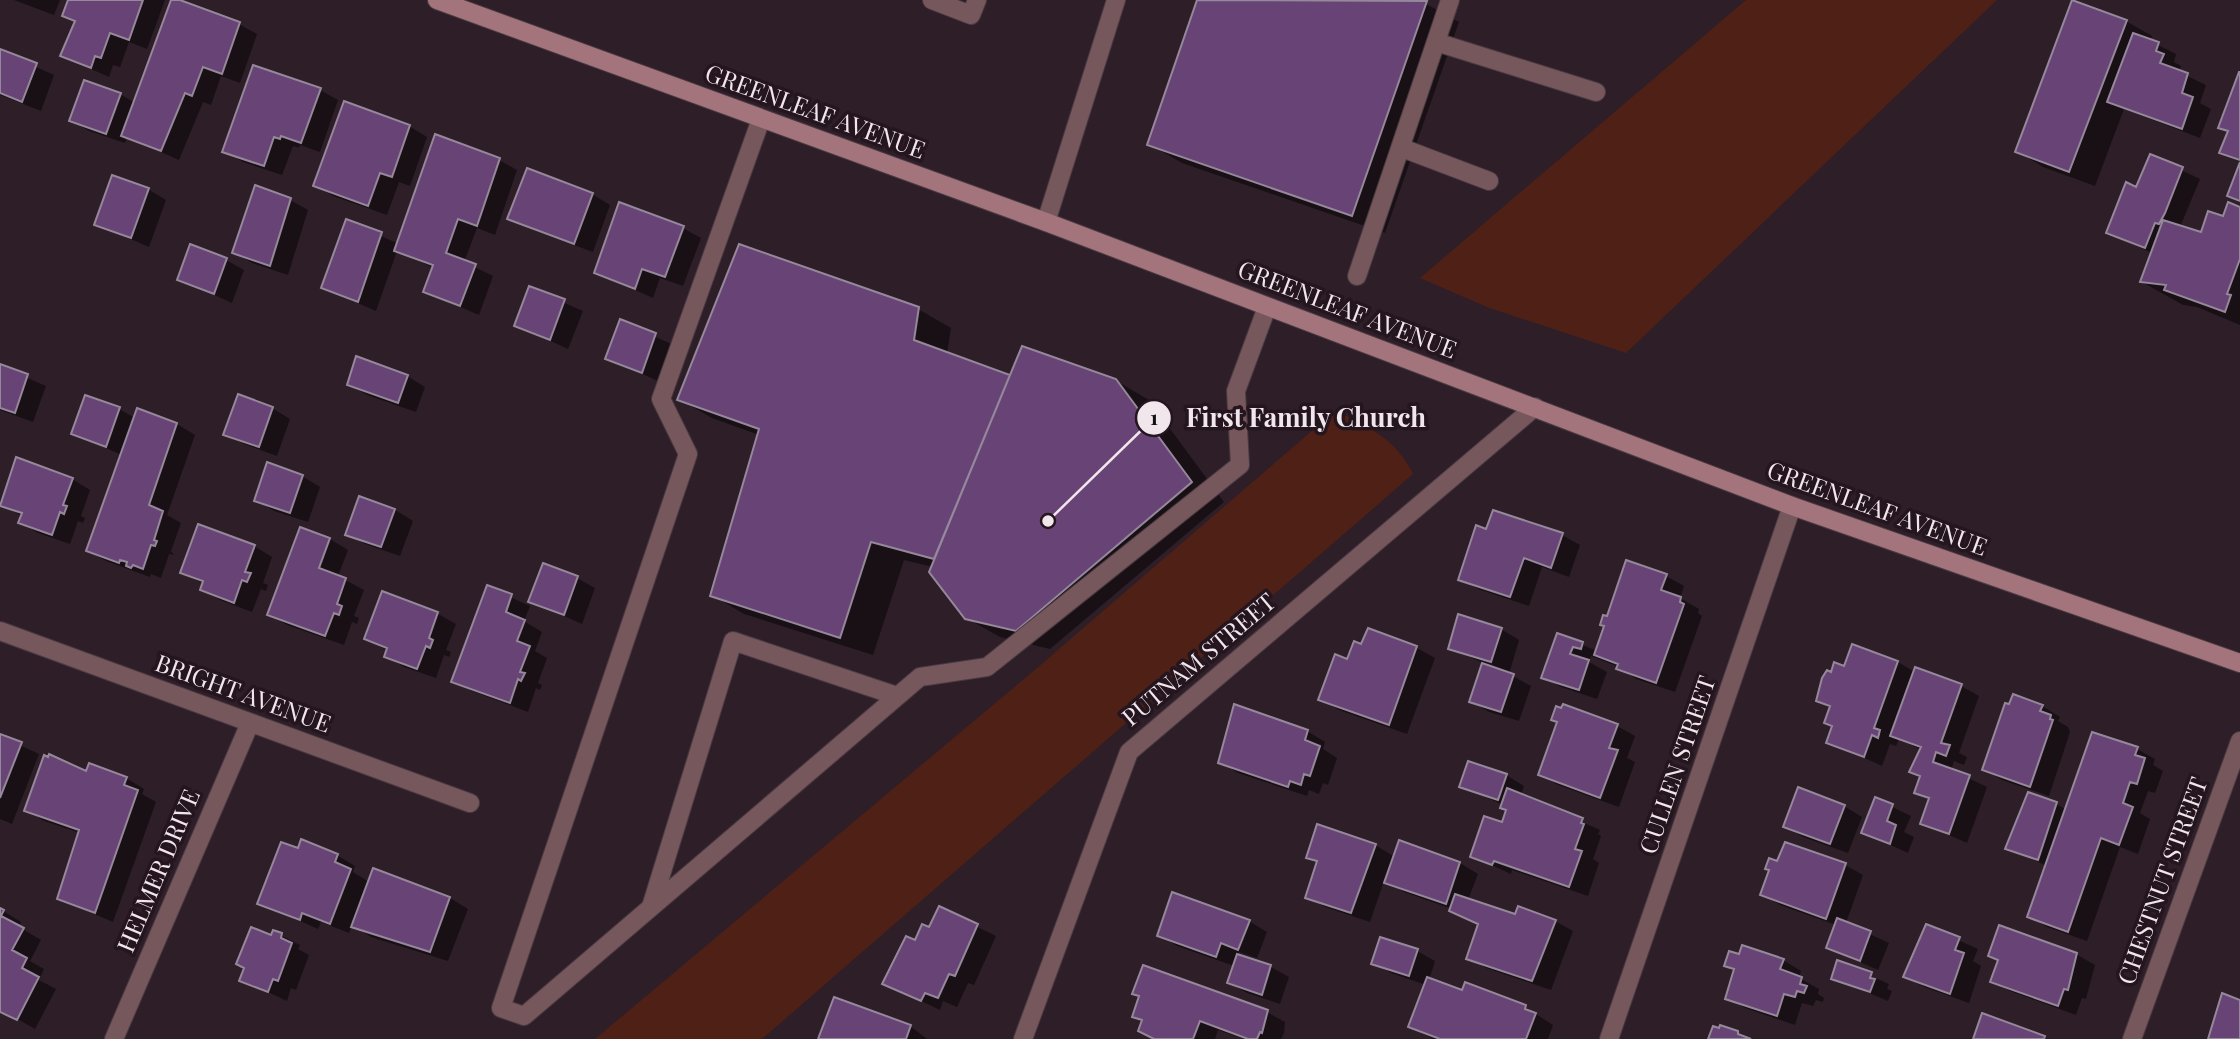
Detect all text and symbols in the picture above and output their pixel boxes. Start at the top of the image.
street label: GREENLEAF AVENUE [701,55,930,165]
street label: GREENLEAF AVENUE [1234,252,1462,365]
callout: First Family Church [1136,395,1440,442]
text: First Family Church [1186,399,1426,434]
text: 1 [1150,402,1158,430]
street label: GREENLEAF AVENUE [1763,452,1992,562]
street label: PUTNAM STREET [1114,585,1281,732]
street label: BRIGHT AVENUE [152,646,336,739]
street label: CULLEN STREET [1631,671,1722,858]
street label: CHESTNUT STREET [2109,772,2214,988]
street label: HELMER DRIVE [108,784,206,957]

